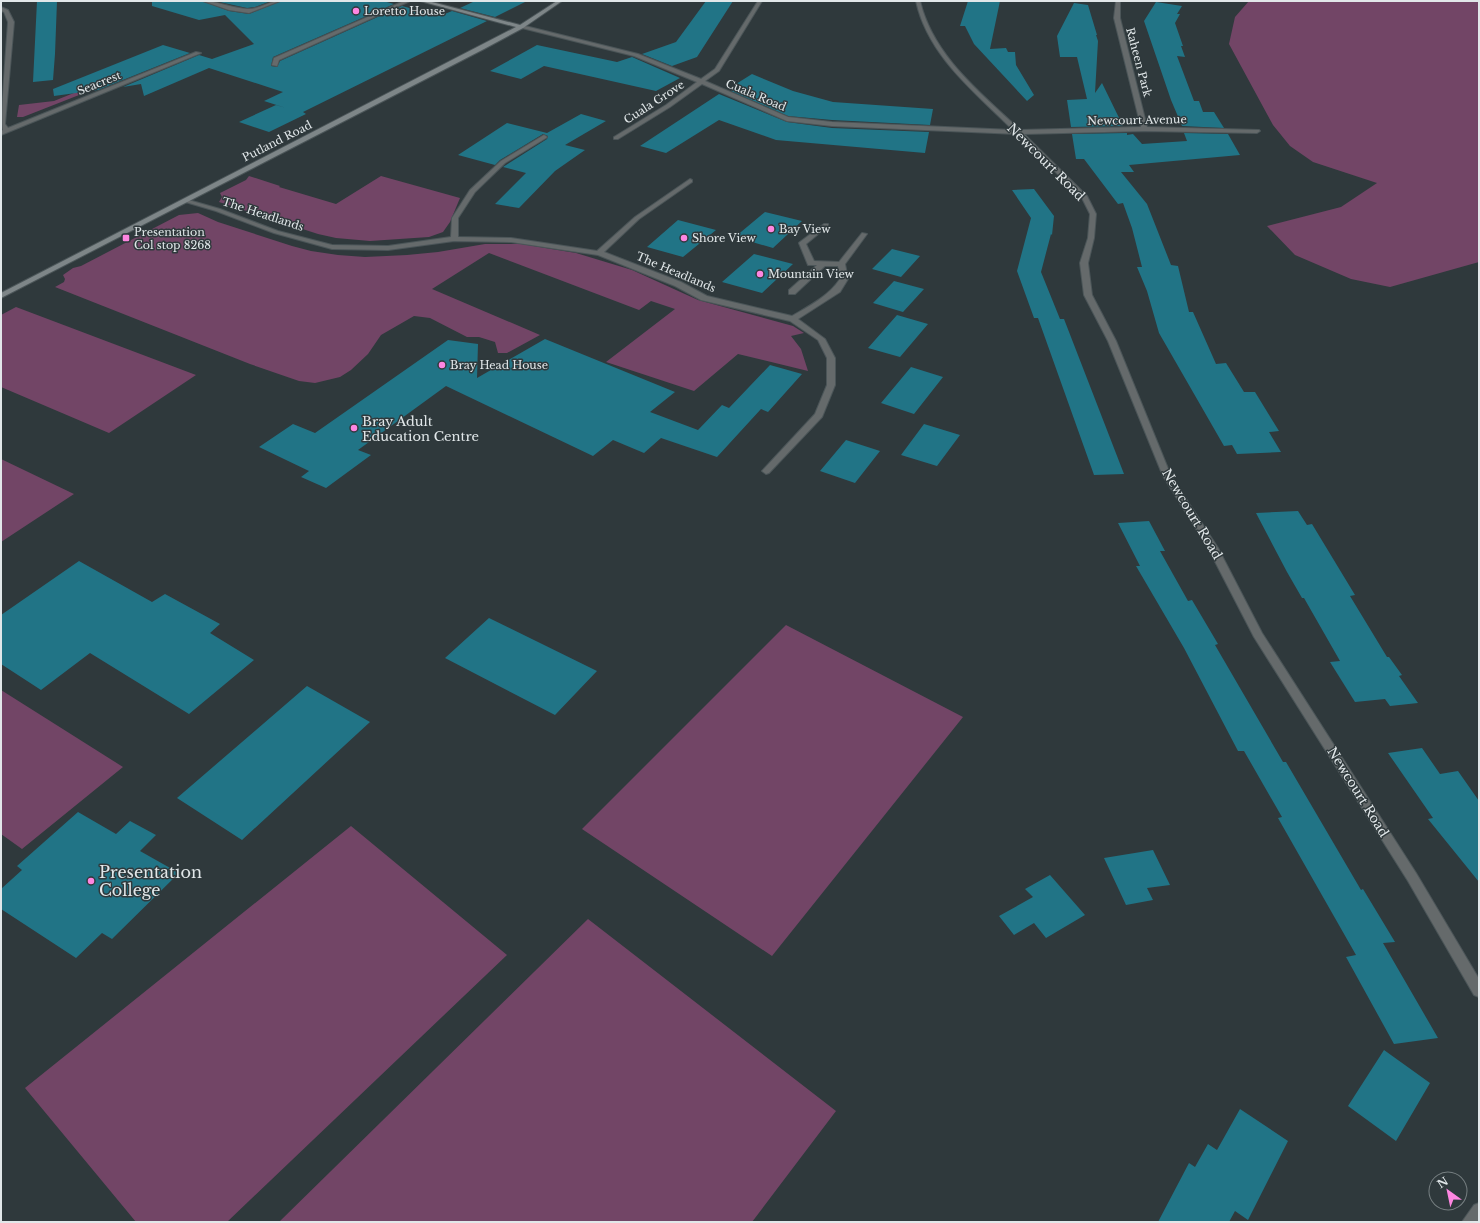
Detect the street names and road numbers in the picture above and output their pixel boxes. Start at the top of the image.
street label: Raheen Park [1123,26,1155,98]
street label: Seacrest [75,68,124,98]
street label: Cuala Road [724,76,789,114]
street label: Cuala Grove [621,77,687,127]
street label: Newcourt Avenue [1087,112,1187,128]
street label: Putland Road [240,117,315,165]
street label: Newcourt Road [1004,120,1089,205]
street label: The Headlands [220,194,306,234]
street label: The Headlands [634,249,718,295]
street label: Newcourt Road [1158,465,1226,563]
street label: Newcourt Road [1323,744,1393,840]

